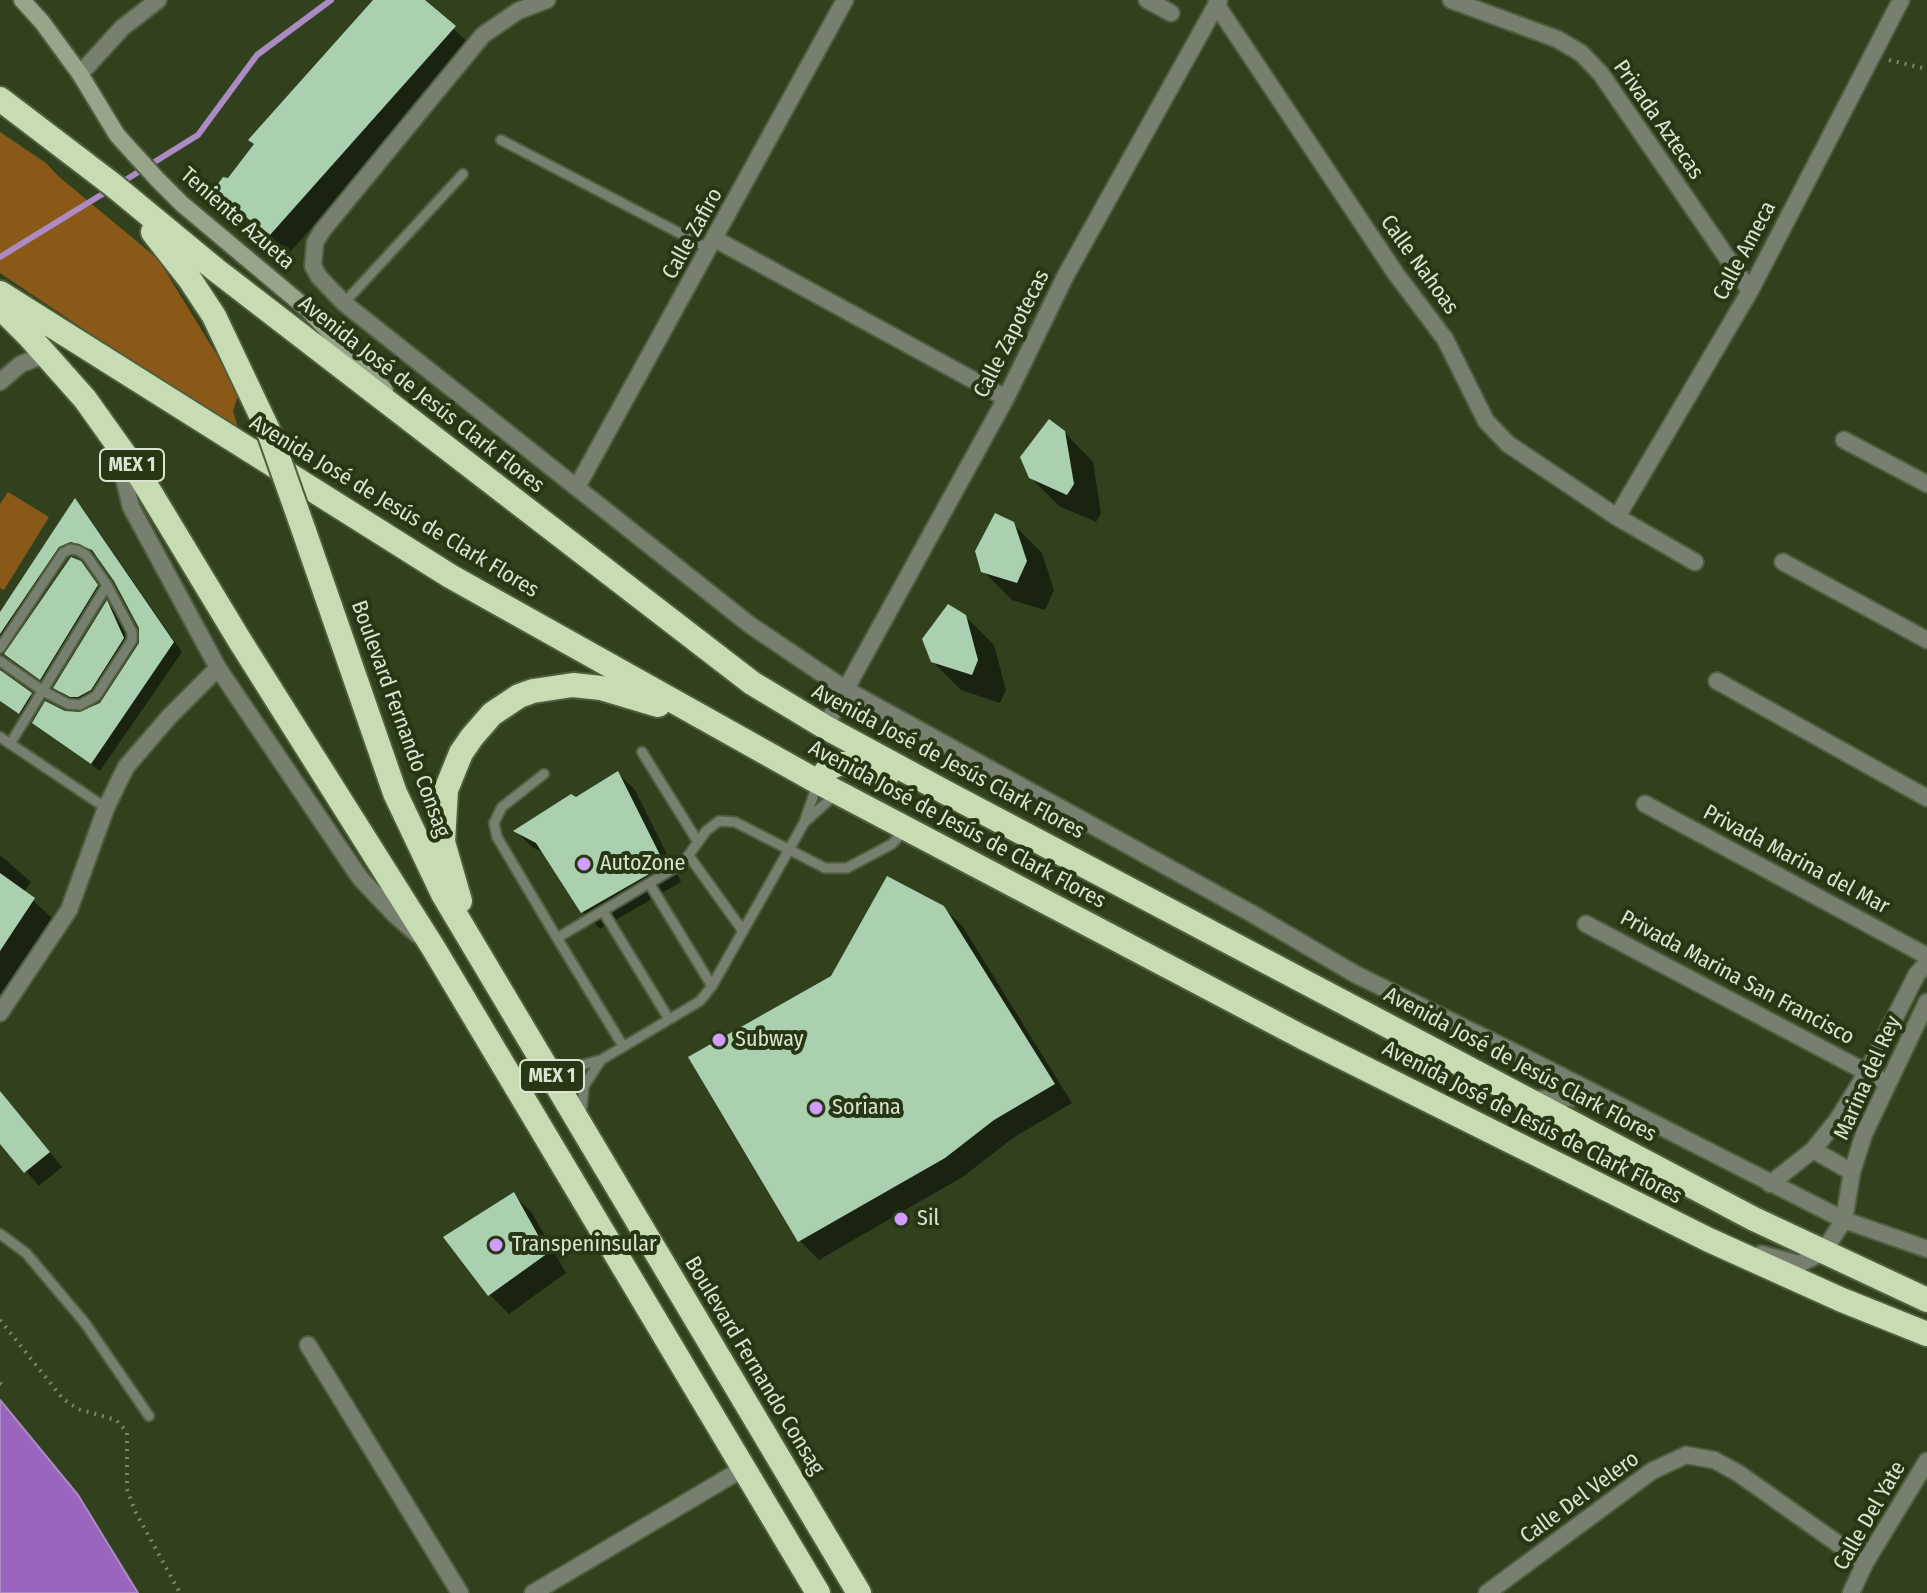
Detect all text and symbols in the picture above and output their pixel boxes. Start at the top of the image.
street label: Privada Aztecas [1607,55,1709,185]
street label: Teniente Azueta [175,162,299,276]
street label: Calle Zafiro [657,184,729,284]
street label: Calle Ameca [1708,197,1782,305]
street label: Calle Nahoas [1374,210,1464,320]
street label: Calle Zapotecas [968,266,1056,402]
street label: Avenida José de Jesús Clark Flores [293,291,549,499]
street label: Avenida José de Jesús de Clark Flores [245,410,543,604]
road number: MEX 1 [100,449,164,481]
street label: Boulevard Fernando Consag [345,597,455,841]
street label: Avenida José de Jesús Clark Flores [807,679,1089,845]
street label: Avenida José de Jesús de Clark Flores [804,735,1110,915]
street label: Privada Marina del Mar [1698,800,1894,920]
place label: AutoZone [600,851,685,877]
marker: AutoZone [575,855,593,873]
street label: Privada Marina San Francisco [1616,905,1858,1051]
street label: Avenida José de Jesús Clark Flores [1379,982,1661,1148]
street label: Marina del Rey [1829,1012,1907,1144]
place label: Subway [735,1027,804,1053]
marker: Subway [710,1031,728,1049]
street label: Avenida José de Jesús de Clark Flores [1378,1036,1686,1210]
road number: MEX 1 [520,1060,584,1092]
place label: Soriana [832,1095,901,1121]
marker: Soriana [807,1099,825,1117]
place label: Sil [917,1206,939,1232]
marker: Sil [892,1210,910,1228]
place label: Transpeninsular [512,1232,657,1258]
marker: Transpeninsular [487,1236,505,1254]
street label: Boulevard Fernando Consag [678,1252,830,1480]
street label: Calle Del Velero [1515,1446,1645,1550]
street label: Calle Del Yate [1828,1457,1912,1575]

